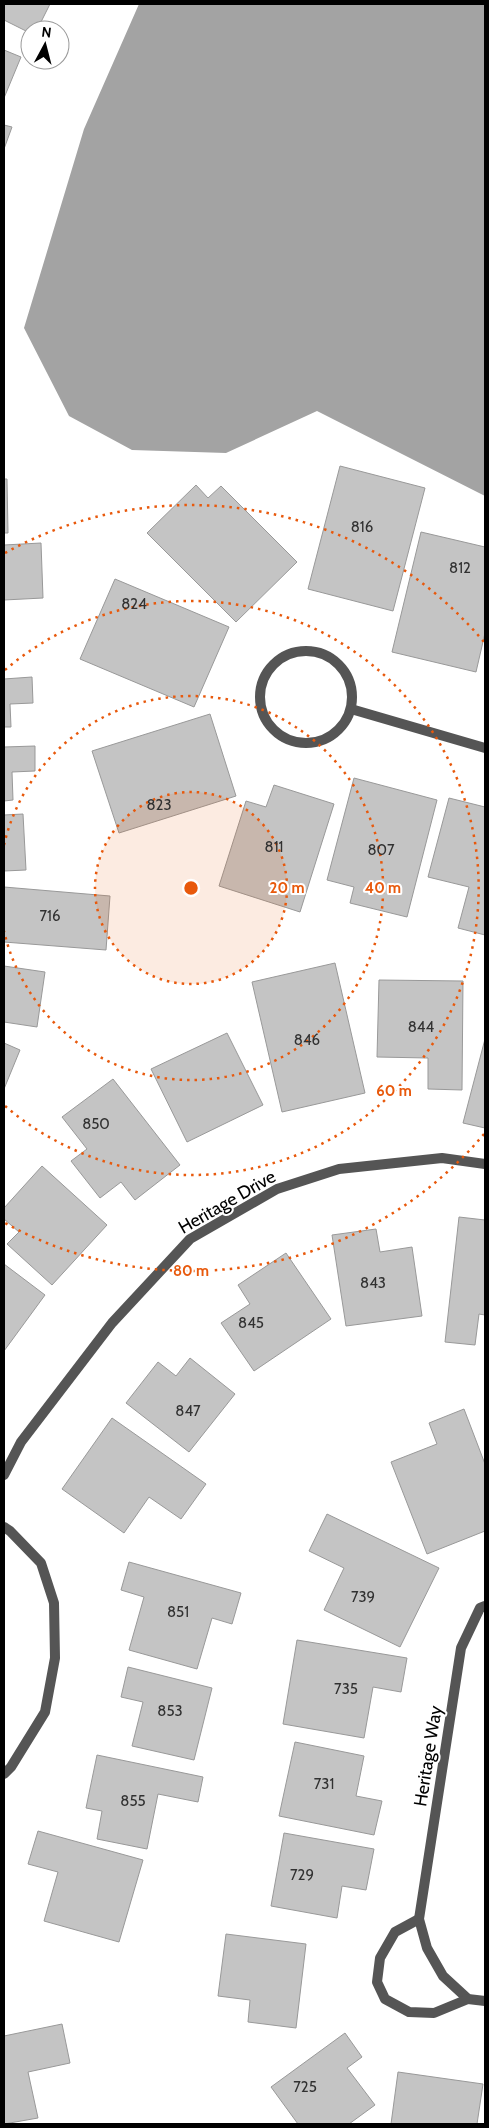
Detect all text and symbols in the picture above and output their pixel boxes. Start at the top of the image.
north arrow [20,20,70,70]
text: N [41,23,53,42]
house number: 816 [351,518,373,536]
house number: 812 [449,559,471,577]
house number: 824 [121,595,147,613]
house number: 823 [146,796,172,814]
house number: 811 [265,838,283,856]
house number: 807 [368,841,395,859]
centre of rings [182,879,200,897]
text: 20 m [270,879,304,897]
text: 40 m [365,879,401,897]
house number: 716 [40,907,60,925]
house number: 844 [408,1018,435,1036]
house number: 846 [294,1031,320,1049]
text: 60 m [376,1082,412,1100]
house number: 850 [82,1115,110,1133]
street label: Heritage Drive [175,1165,279,1239]
text: 80 m [173,1262,209,1280]
house number: 843 [360,1274,386,1292]
house number: 845 [238,1314,264,1332]
house number: 847 [175,1402,201,1420]
house number: 739 [351,1588,375,1606]
house number: 851 [167,1603,189,1621]
house number: 735 [334,1680,358,1698]
house number: 853 [157,1702,183,1720]
street label: Heritage Way [409,1704,447,1808]
house number: 731 [314,1775,334,1793]
house number: 855 [120,1792,146,1810]
house number: 729 [290,1866,314,1884]
house number: 725 [293,2078,317,2096]

